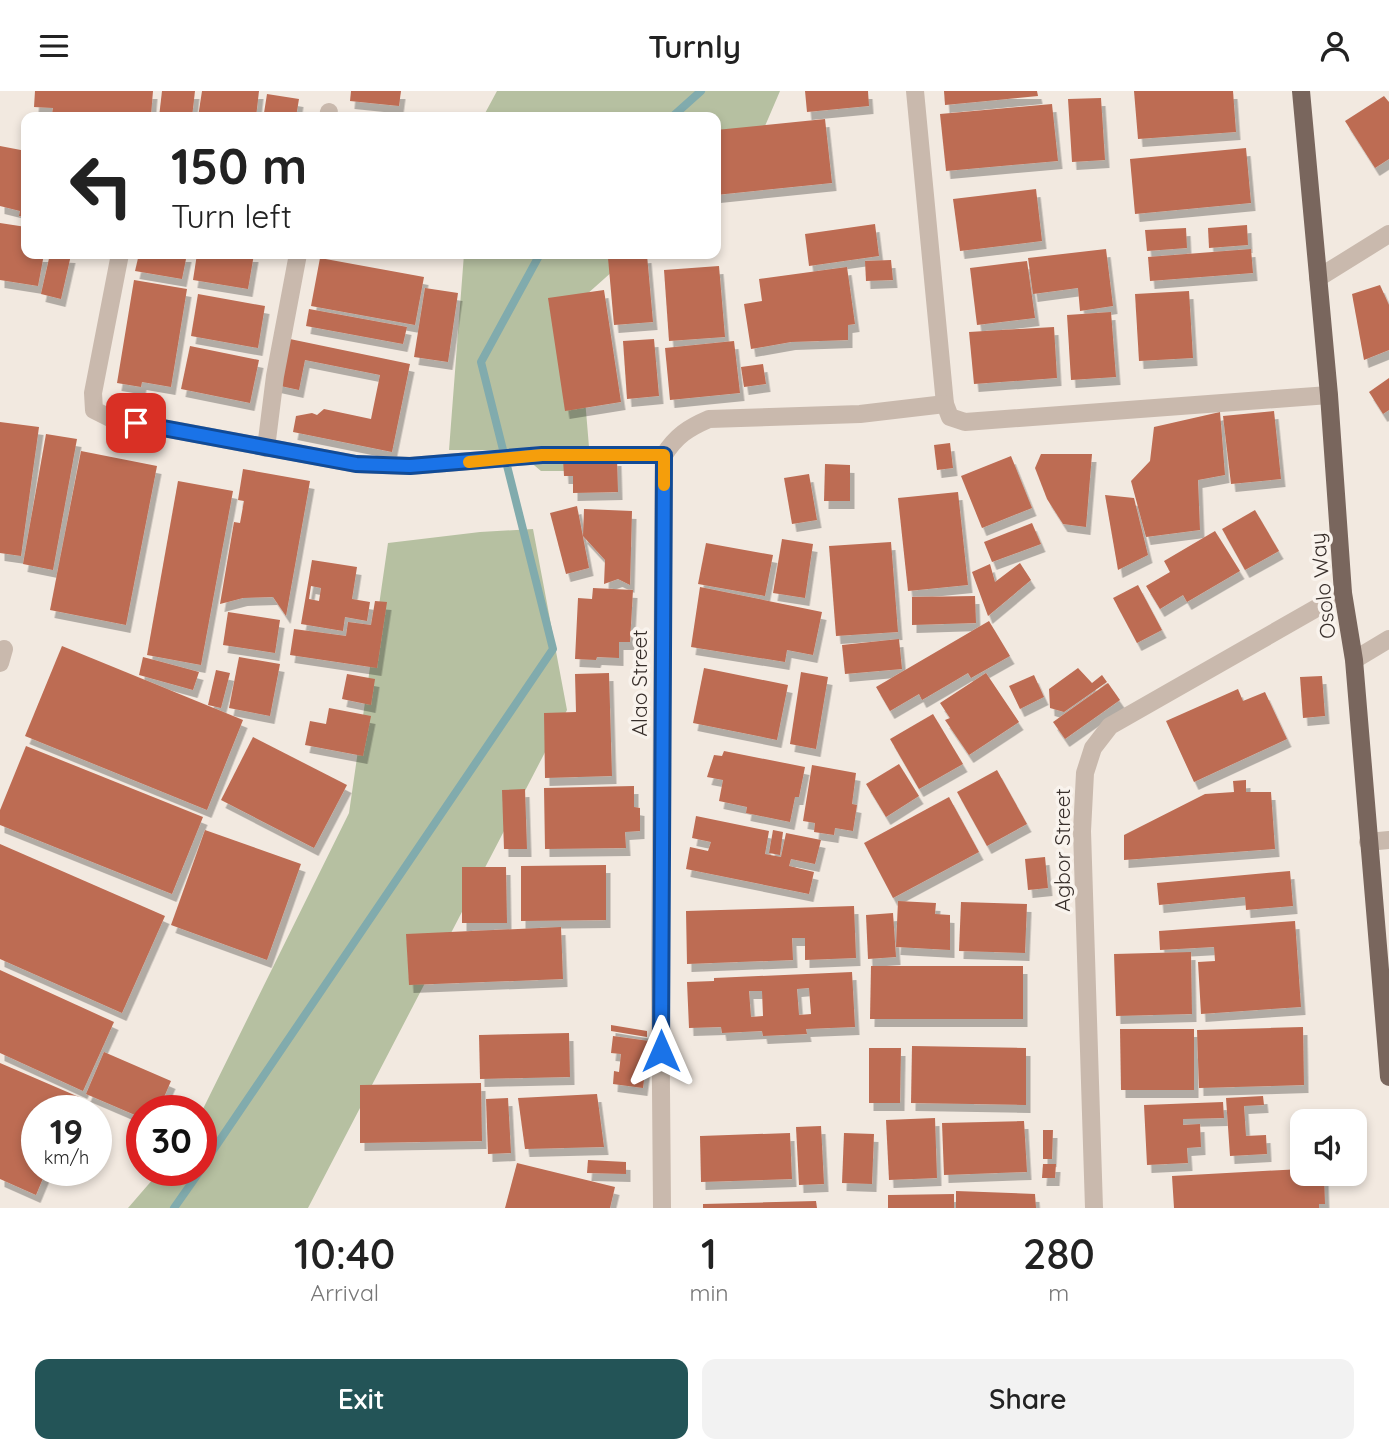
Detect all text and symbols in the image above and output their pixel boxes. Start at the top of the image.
text: Turnly [648,26,741,66]
icon: menu [35,27,73,65]
icon: person [1316,27,1354,65]
text: 150 m [171,135,307,196]
icon: left [56,140,147,231]
text: Turn left [171,196,292,236]
pin [106,393,166,453]
icon: arrive [117,404,155,442]
street label: Osolo Way [1304,532,1340,640]
street label: Alao Street [626,630,652,736]
street label: Agbor Street [1049,788,1075,912]
position arrow [624,1014,698,1088]
speed limit sign: 30 [126,1095,217,1186]
text: 19 [50,1109,83,1153]
map controls [1290,1109,1367,1186]
button: sound [1290,1109,1367,1186]
text: km/h [44,1146,89,1169]
text: 10:40 [294,1227,395,1280]
text: 1 [701,1227,717,1280]
text: 280 [1023,1227,1095,1280]
text: Arrival [310,1278,379,1307]
text: min [689,1278,729,1307]
text: m [1048,1278,1069,1307]
button: Exit [35,1359,688,1439]
button: Share [702,1359,1354,1439]

